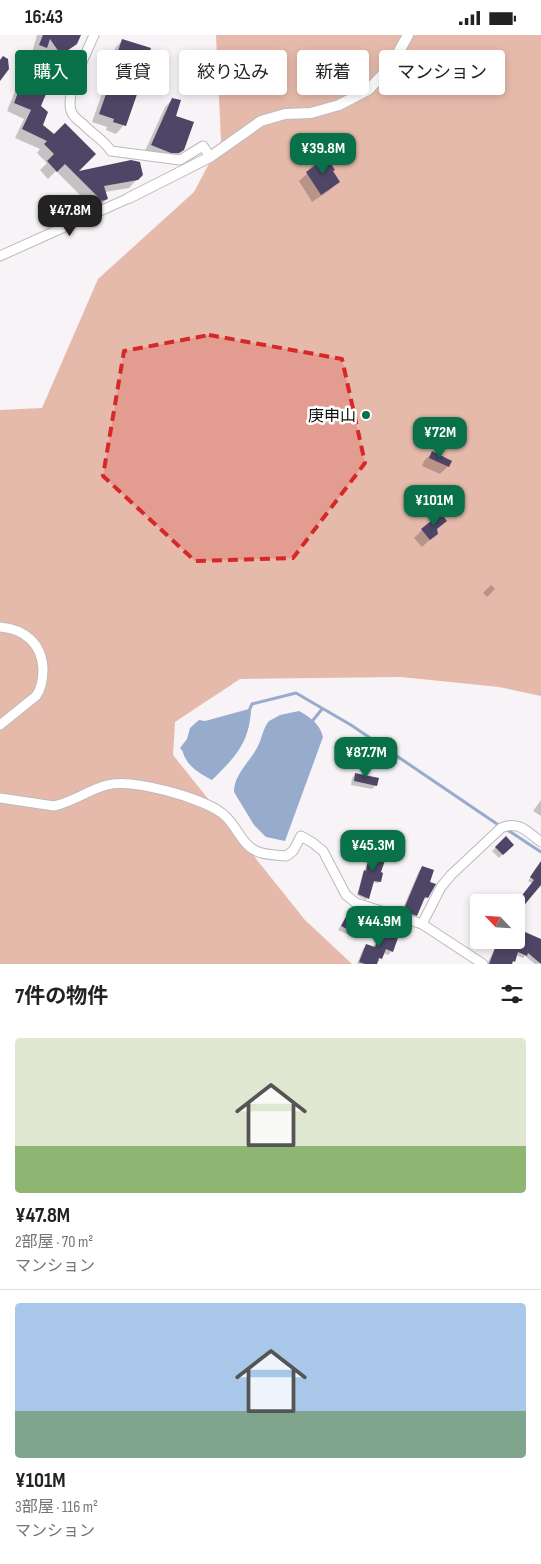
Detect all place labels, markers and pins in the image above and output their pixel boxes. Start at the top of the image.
pin: ¥39.8M [282,133,364,175]
pin: ¥47.8M [29,195,111,237]
place label: 庚申山 [308,407,356,426]
marker: 庚申山 [360,409,372,421]
pin: ¥72M [410,417,470,459]
pin: ¥101M [399,485,469,527]
pin: ¥87.7M [325,737,407,779]
pin: ¥45.3M [332,829,414,872]
pin: ¥44.9M [338,905,420,948]

